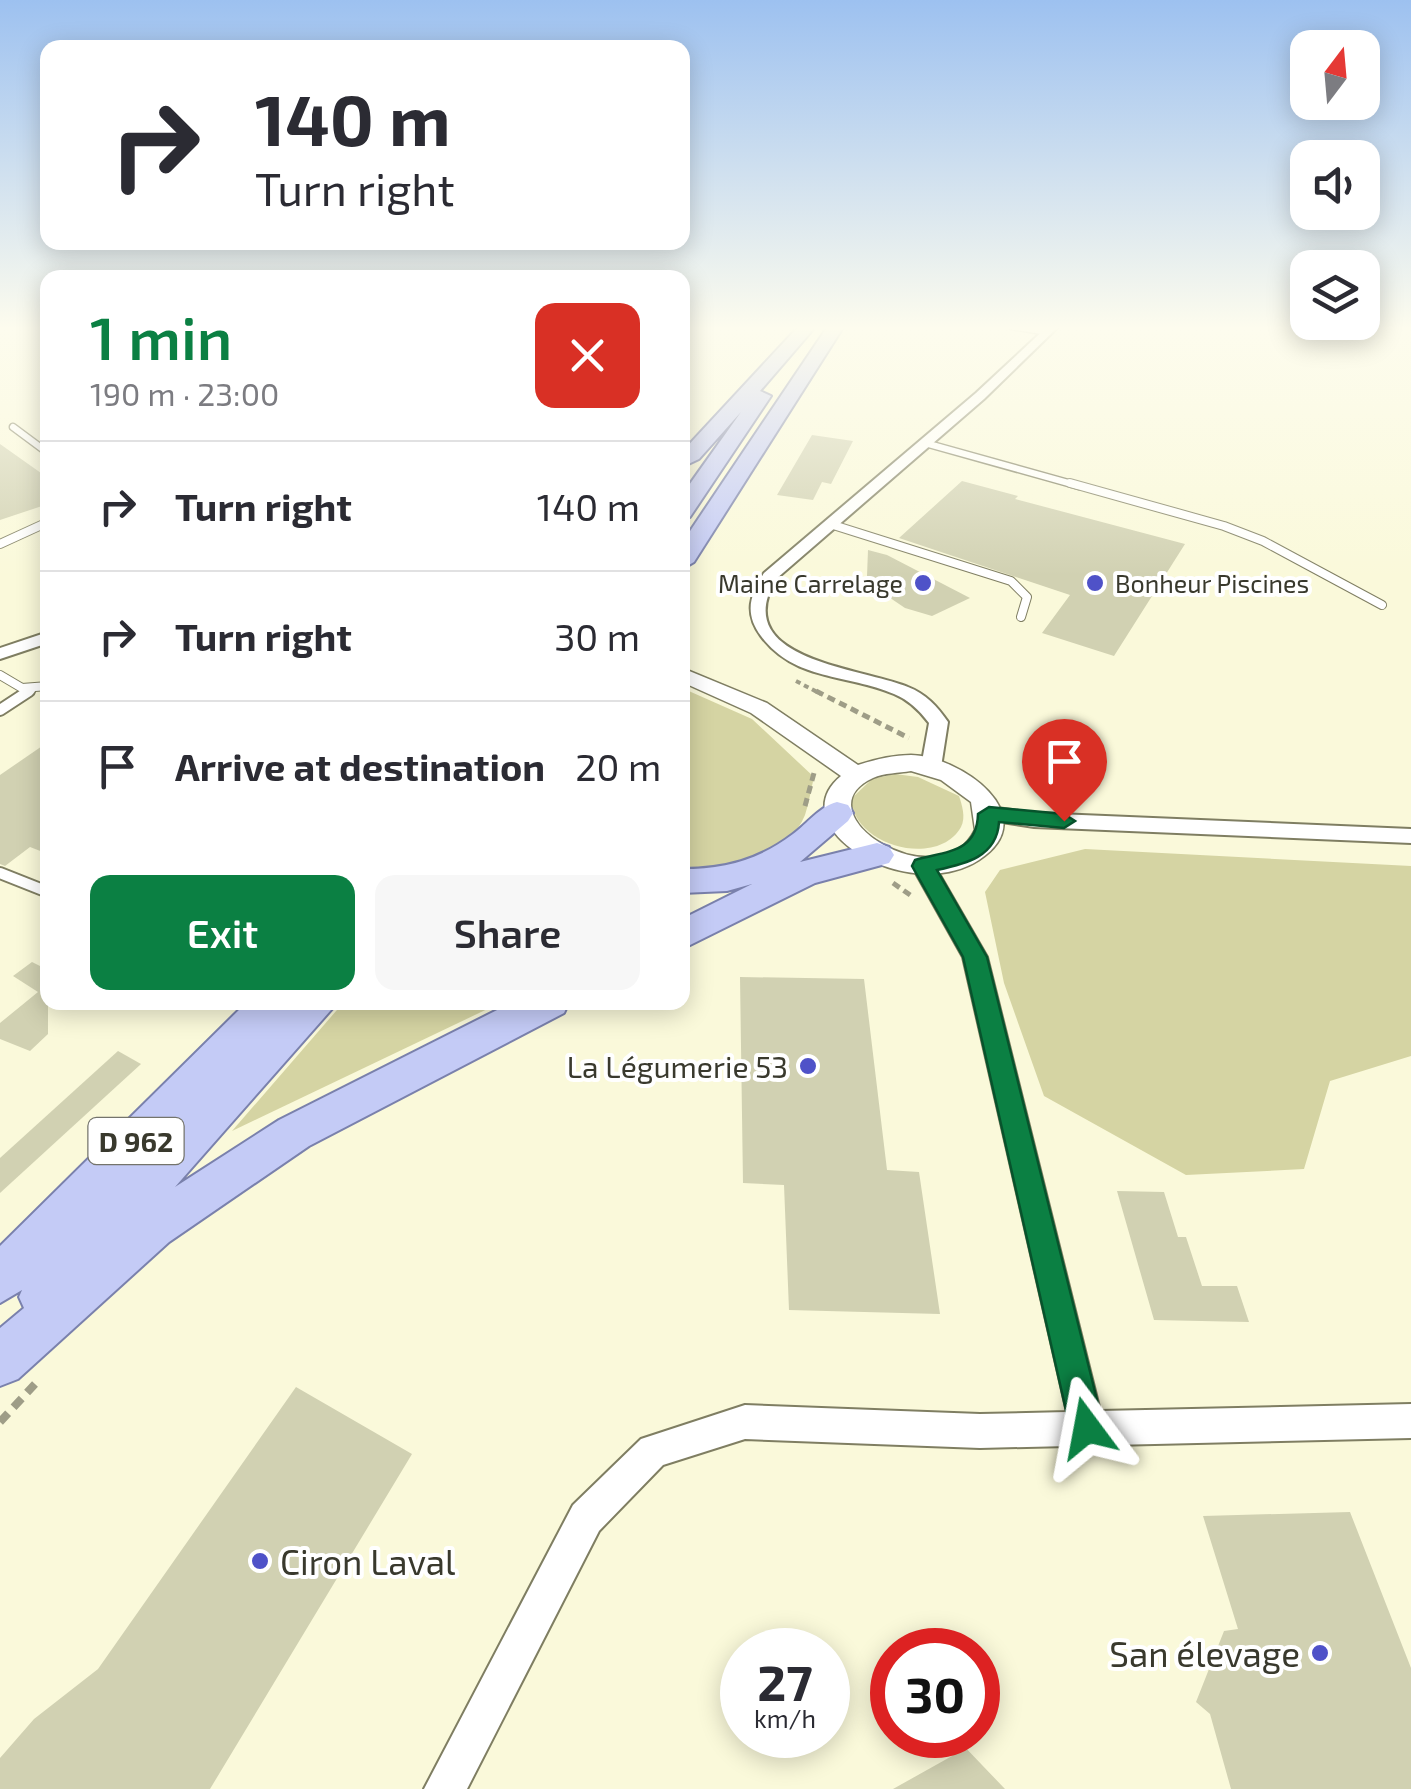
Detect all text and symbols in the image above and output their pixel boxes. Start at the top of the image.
north arrow [1290,30,1380,120]
map controls [1290,30,1380,340]
text: 140 m [255,76,451,160]
icon: right [90,80,220,210]
button: sound [1290,140,1380,230]
text: Turn right [255,161,455,215]
button: layers [1290,250,1380,340]
text: 1 min [90,300,232,372]
button: close [535,303,640,408]
text: 190 m · 23:00 [90,374,279,412]
icon: right [90,479,145,534]
text: Turn right [175,483,352,529]
text: 140 m [537,483,640,529]
place label: Maine Carrelage [718,568,903,598]
place label: Bonheur Piscines [1115,568,1309,598]
marker: Maine Carrelage [912,572,934,594]
marker: Bonheur Piscines [1084,572,1106,594]
icon: right [90,609,145,664]
text: Turn right [175,613,352,659]
text: 30 m [554,613,640,659]
pin [1022,719,1107,822]
icon: arrive [1037,734,1092,789]
icon: arrive [90,739,145,794]
text: Arrive at destination [175,743,545,789]
text: 20 m [575,743,661,789]
button: Exit [90,875,355,990]
button: Share [375,875,640,990]
place label: La Légumerie 53 [567,1048,788,1084]
marker: La Légumerie 53 [797,1055,819,1077]
road number: D 962 [88,1118,184,1164]
position arrow [1035,1376,1139,1480]
place label: Ciron Laval [280,1540,456,1582]
marker: Ciron Laval [249,1550,271,1572]
speed limit sign: 30 [870,1628,1000,1758]
place label: San élevage [1109,1632,1300,1674]
marker: San élevage [1309,1642,1331,1664]
text: 27 [757,1651,813,1711]
text: km/h [754,1703,816,1733]

